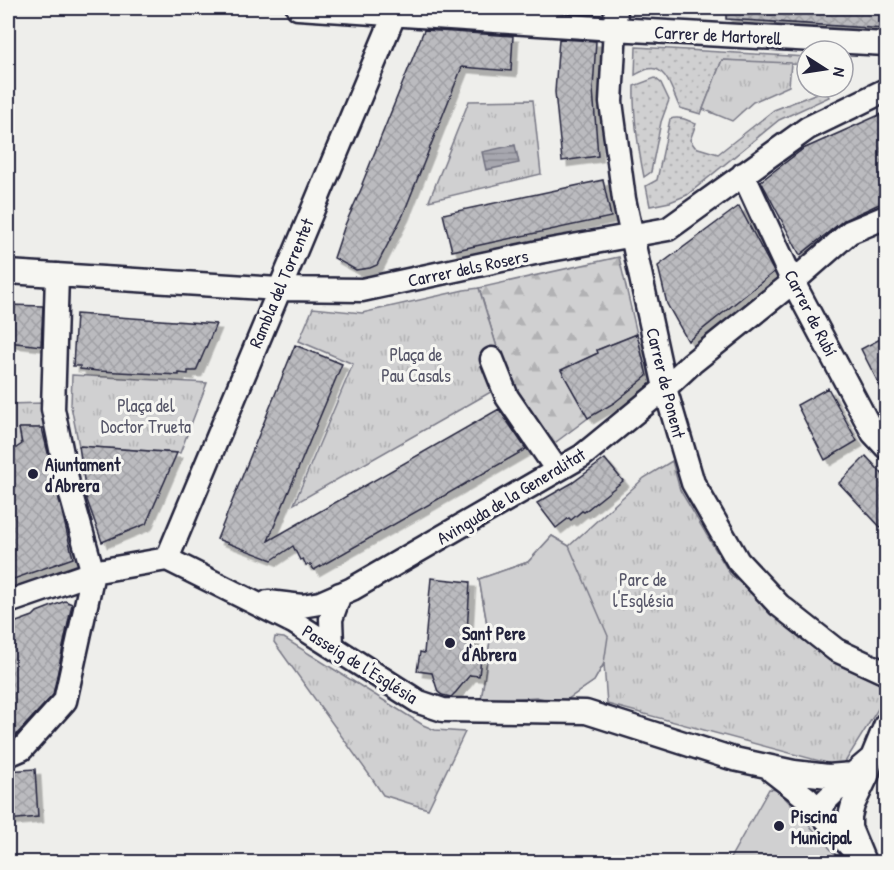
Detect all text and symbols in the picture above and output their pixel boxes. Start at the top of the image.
street label: Carrer de Martorell [654,19,782,51]
north arrow [795,39,855,99]
text: N [828,66,851,79]
street label: Rambla del Torrentet [242,214,320,352]
street label: Carrer dels Rosers [406,243,531,293]
street label: Carrer de Rubí [778,265,844,361]
street label: Carrer de Ponent [640,325,692,442]
park label: Plaça de Pau Casals [381,342,451,388]
park label: Plaça del Doctor Trueta [101,393,191,439]
street label: Avinguda de la Generalitat [432,441,591,550]
place label: Ajuntament d'Abrera [45,452,121,498]
marker: Ajuntament d'Abrera [26,467,40,481]
park label: Parc de l'Església [613,567,673,613]
street label: Passeig de l'Església [297,618,423,710]
place label: Sant Pere d'Abrera [462,621,527,667]
marker: Sant Pere d'Abrera [443,636,457,650]
place label: Piscina Municipal [791,804,853,851]
marker: Piscina Municipal [772,819,786,833]

